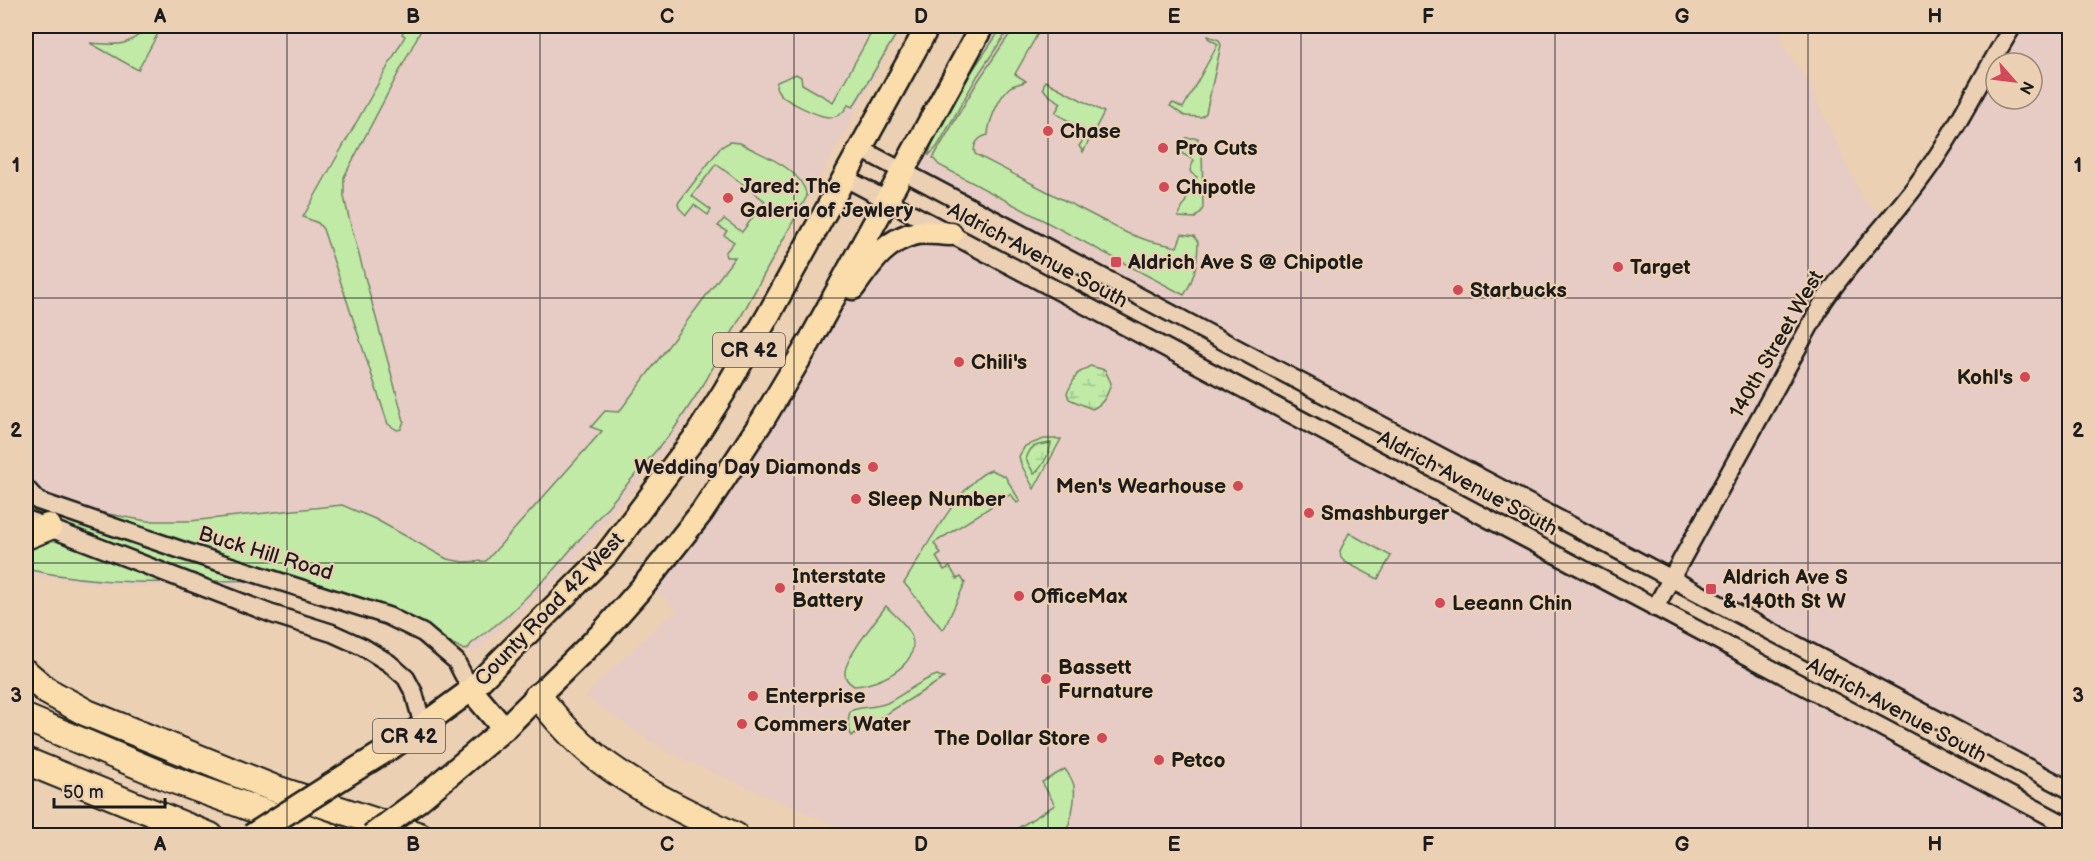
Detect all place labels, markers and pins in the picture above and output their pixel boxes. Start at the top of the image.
place label: Chase [1060,119,1121,144]
marker: Chase [1041,124,1055,138]
place label: Pro Cuts [1175,136,1258,161]
marker: Pro Cuts [1156,141,1170,155]
place label: Jared: The Galeria of Jewlery [740,174,914,223]
place label: Chipotle [1176,175,1256,200]
marker: Chipotle [1157,180,1171,194]
marker: Jared: The Galeria of Jewlery [721,191,735,205]
place label: Aldrich Ave S @ Chipotle [1127,250,1363,275]
marker: Aldrich Ave S @ Chipotle [1109,255,1123,269]
place label: Target [1630,255,1691,280]
marker: Target [1611,260,1625,274]
place label: Starbucks [1470,278,1567,303]
marker: Starbucks [1451,283,1465,297]
place label: Chili's [971,350,1027,375]
marker: Chili's [952,355,966,369]
place label: Kohl's [1957,365,2013,390]
marker: Kohl's [2018,370,2032,384]
place label: Wedding Day Diamonds [634,455,861,480]
marker: Wedding Day Diamonds [866,460,880,474]
place label: Men's Wearhouse [1056,474,1226,499]
marker: Men's Wearhouse [1231,479,1245,493]
place label: Sleep Number [868,487,1006,512]
marker: Sleep Number [849,492,863,506]
place label: Smashburger [1321,501,1450,526]
marker: Smashburger [1302,506,1316,520]
place label: Interstate Battery [792,564,886,613]
place label: Aldrich Ave S & 140th St W [1722,565,1848,614]
marker: Interstate Battery [773,581,787,595]
marker: Aldrich Ave S & 140th St W [1704,582,1718,596]
place label: OfficeMax [1031,584,1128,609]
marker: OfficeMax [1012,589,1026,603]
place label: Leeann Chin [1452,591,1572,616]
marker: Leeann Chin [1433,596,1447,610]
place label: Bassett Furnature [1058,655,1153,704]
marker: Bassett Furnature [1039,672,1053,686]
place label: Enterprise [765,684,866,709]
marker: Enterprise [746,689,760,703]
place label: Commers Water [754,712,911,737]
marker: Commers Water [735,717,749,731]
place label: The Dollar Store [934,726,1090,751]
marker: The Dollar Store [1095,731,1109,745]
place label: Petco [1171,748,1225,773]
marker: Petco [1152,753,1166,767]

